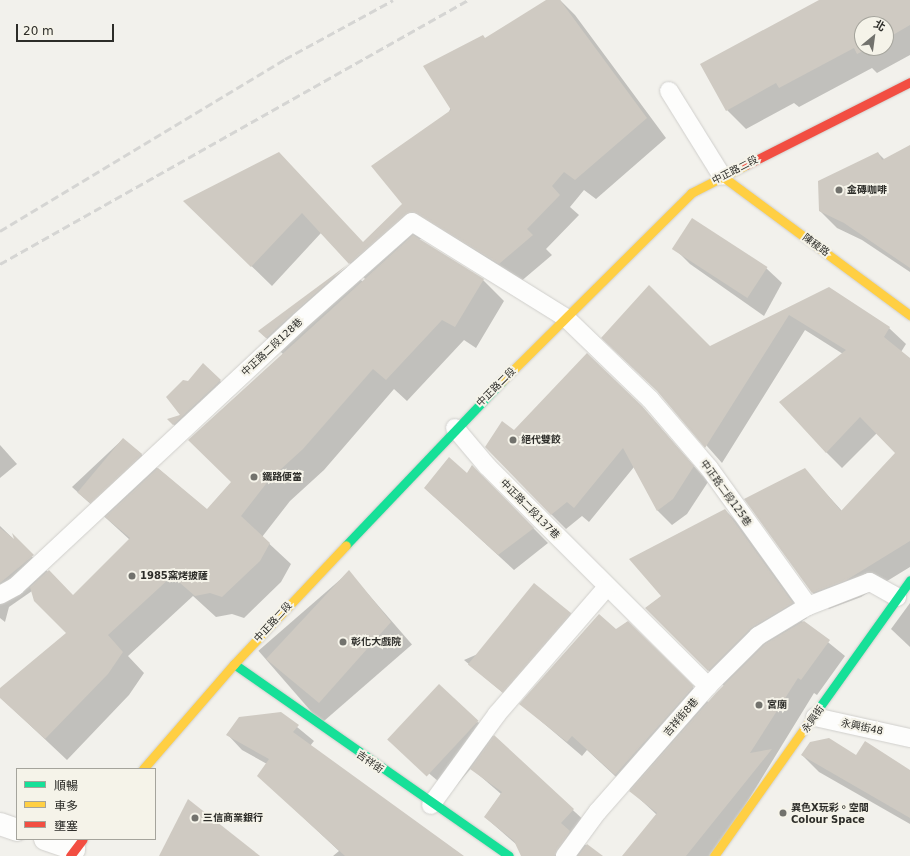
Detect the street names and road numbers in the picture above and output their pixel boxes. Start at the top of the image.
street label: 中正路二段 [710,153,760,187]
street label: 陳稜路 [800,231,832,259]
street label: 中正路二段128巷 [239,316,305,378]
street label: 中正路二段 [474,365,518,409]
street label: 中正路二段125巷 [698,457,754,529]
street label: 中正路二段137巷 [498,477,562,541]
street label: 中正路二段 [252,600,294,644]
street label: 吉祥街8巷 [661,696,701,738]
street label: 永興街 [799,703,827,735]
street label: 永興街48 [840,717,884,737]
street label: 吉祥街 [354,748,386,776]

